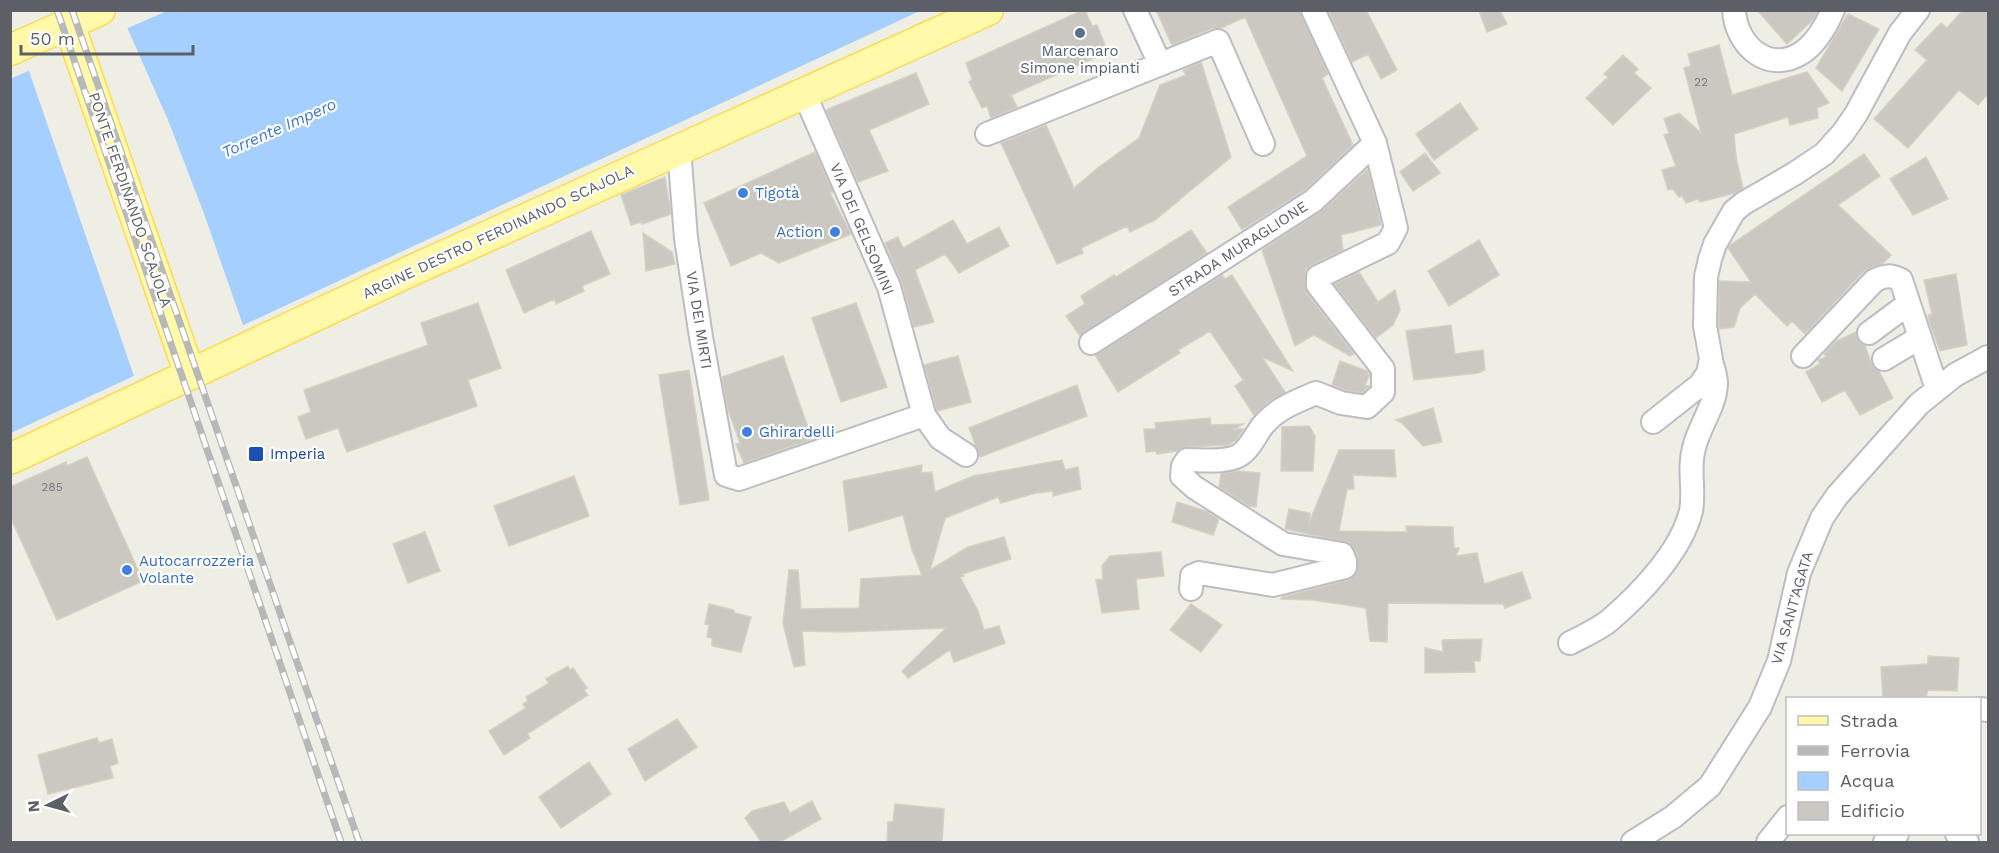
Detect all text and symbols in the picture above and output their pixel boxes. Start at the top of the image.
scale bar [21,18,194,56]
marker: Marcenaro Simone impianti [1073,26,1087,40]
text: 50 m [30,28,75,49]
place label: Marcenaro Simone impianti [1020,42,1140,77]
house number: 22 [1694,75,1708,89]
street label: PONTE FERDINANDO SCAJOLA [85,90,175,310]
water label: Torrente Impero [219,94,339,162]
street label: VIA DEI GELSOMINI [826,160,898,298]
street label: ARGINE DESTRO FERDINANDO SCAJOLA [360,161,636,303]
place label: Tigotà [755,184,800,202]
marker: Tigotà [736,186,750,200]
street label: STRADA MURAGLIONE [1165,197,1311,301]
place label: Action [776,223,823,241]
marker: Action [828,225,842,239]
street label: VIA DEI MIRTI [682,270,716,370]
place label: Ghirardelli [759,423,835,441]
marker: Ghirardelli [740,425,754,439]
marker: Imperia [247,445,265,463]
place label: Imperia [270,445,326,463]
house number: 285 [41,480,63,494]
street label: VIA SANT'AGATA [1767,549,1817,667]
place label: Autocarrozzeria Volante [139,552,255,587]
marker: Autocarrozzeria Volante [120,563,134,577]
legend [1786,697,1981,835]
text: Strada [1840,710,1898,731]
text: Ferrovia [1840,740,1910,761]
text: Acqua [1840,770,1894,791]
north arrow [18,775,78,835]
text: N [24,800,44,813]
text: Edificio [1840,800,1905,821]

